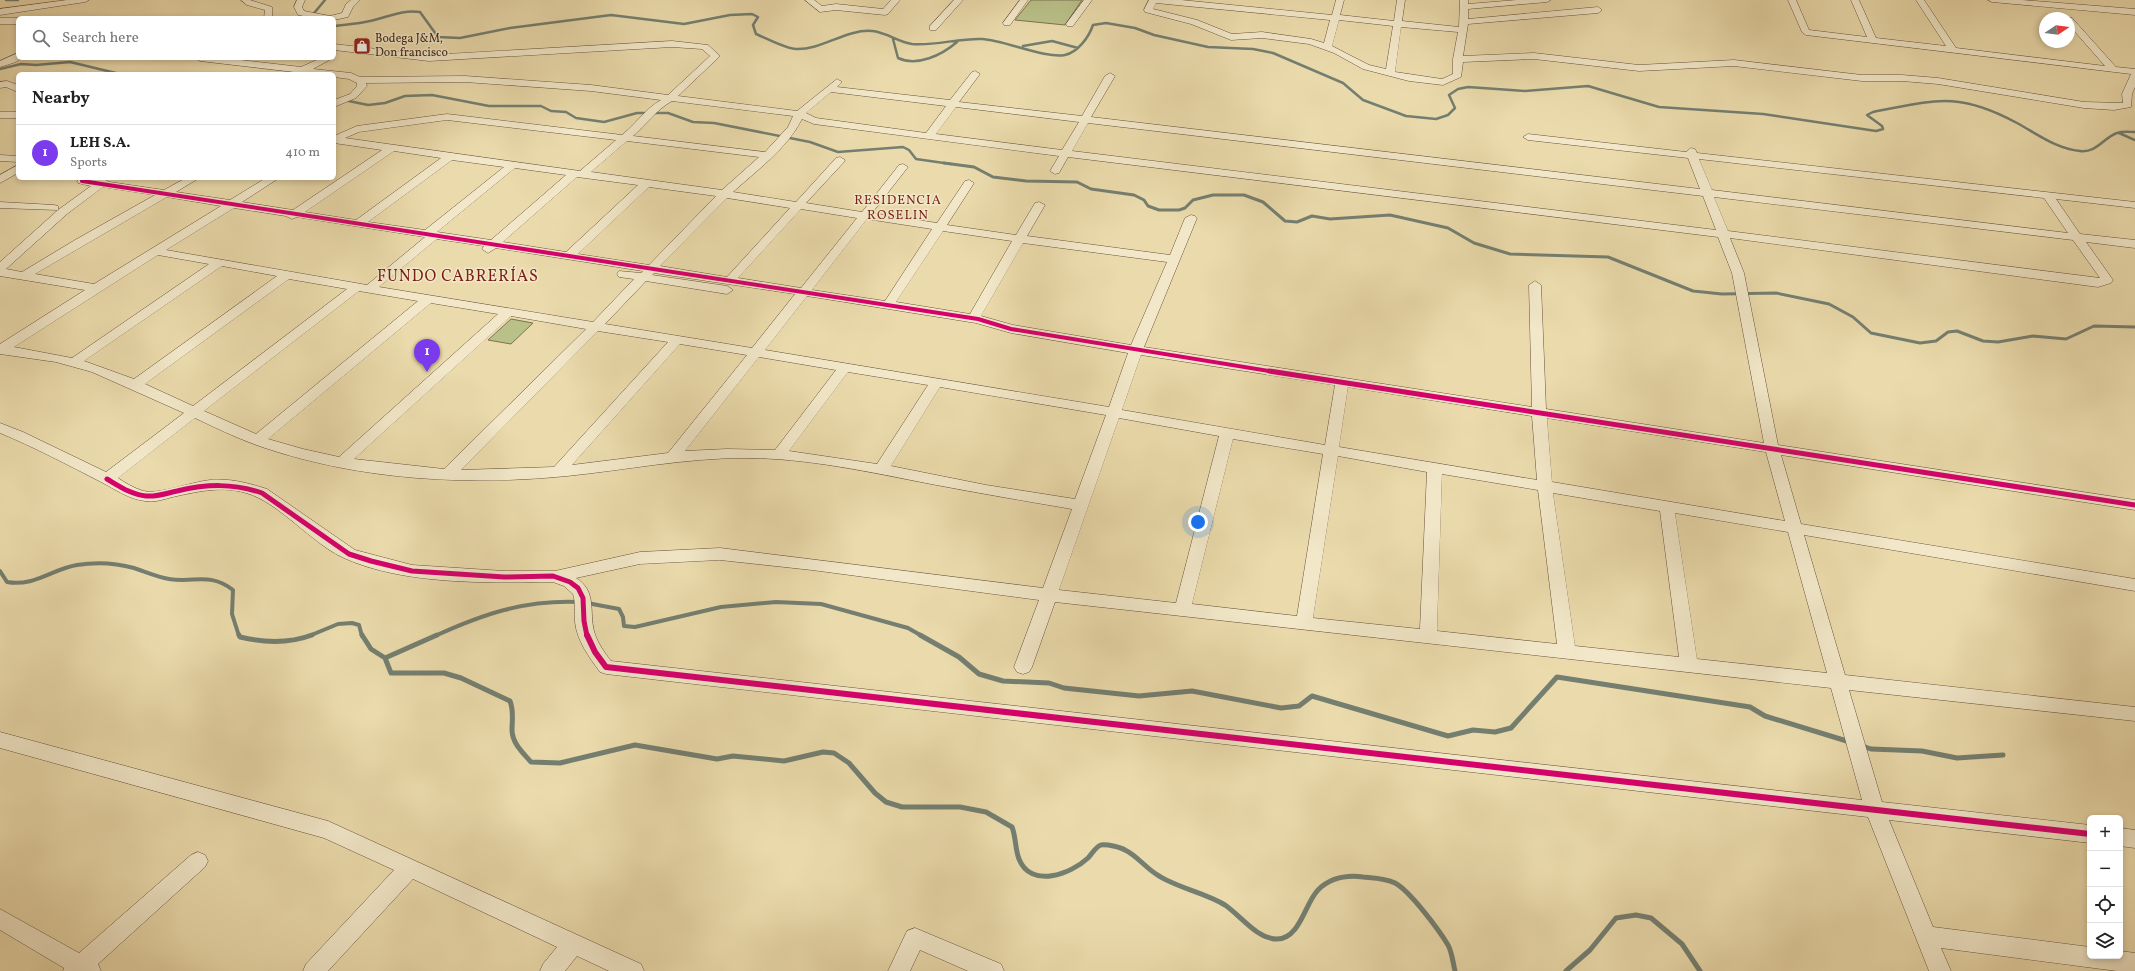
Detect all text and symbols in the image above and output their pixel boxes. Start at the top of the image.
north arrow [2039,12,2075,48]
search box [16,16,336,60]
icon: search [30,27,52,49]
text: Search here [62,28,139,49]
place label: Bodega J&M, Don francisco [375,31,448,61]
shop icon: Bodega J&M, Don francisco [352,36,372,56]
text: Nearby [32,87,90,110]
text: LEH S.A. [70,133,131,154]
text: 1 [42,144,48,162]
text: 410 m [285,144,320,162]
text: Sports [70,154,107,172]
district label: RESIDENCIA ROSELIN [854,192,942,225]
district label: FUNDO CABRERÍAS [377,266,539,288]
pin: 1 [414,339,440,372]
your location [1188,512,1208,532]
map controls [2087,815,2123,959]
button: + [2087,815,2123,851]
button: − [2087,851,2123,887]
button: locate [2087,887,2123,923]
button: layers [2087,923,2123,959]

